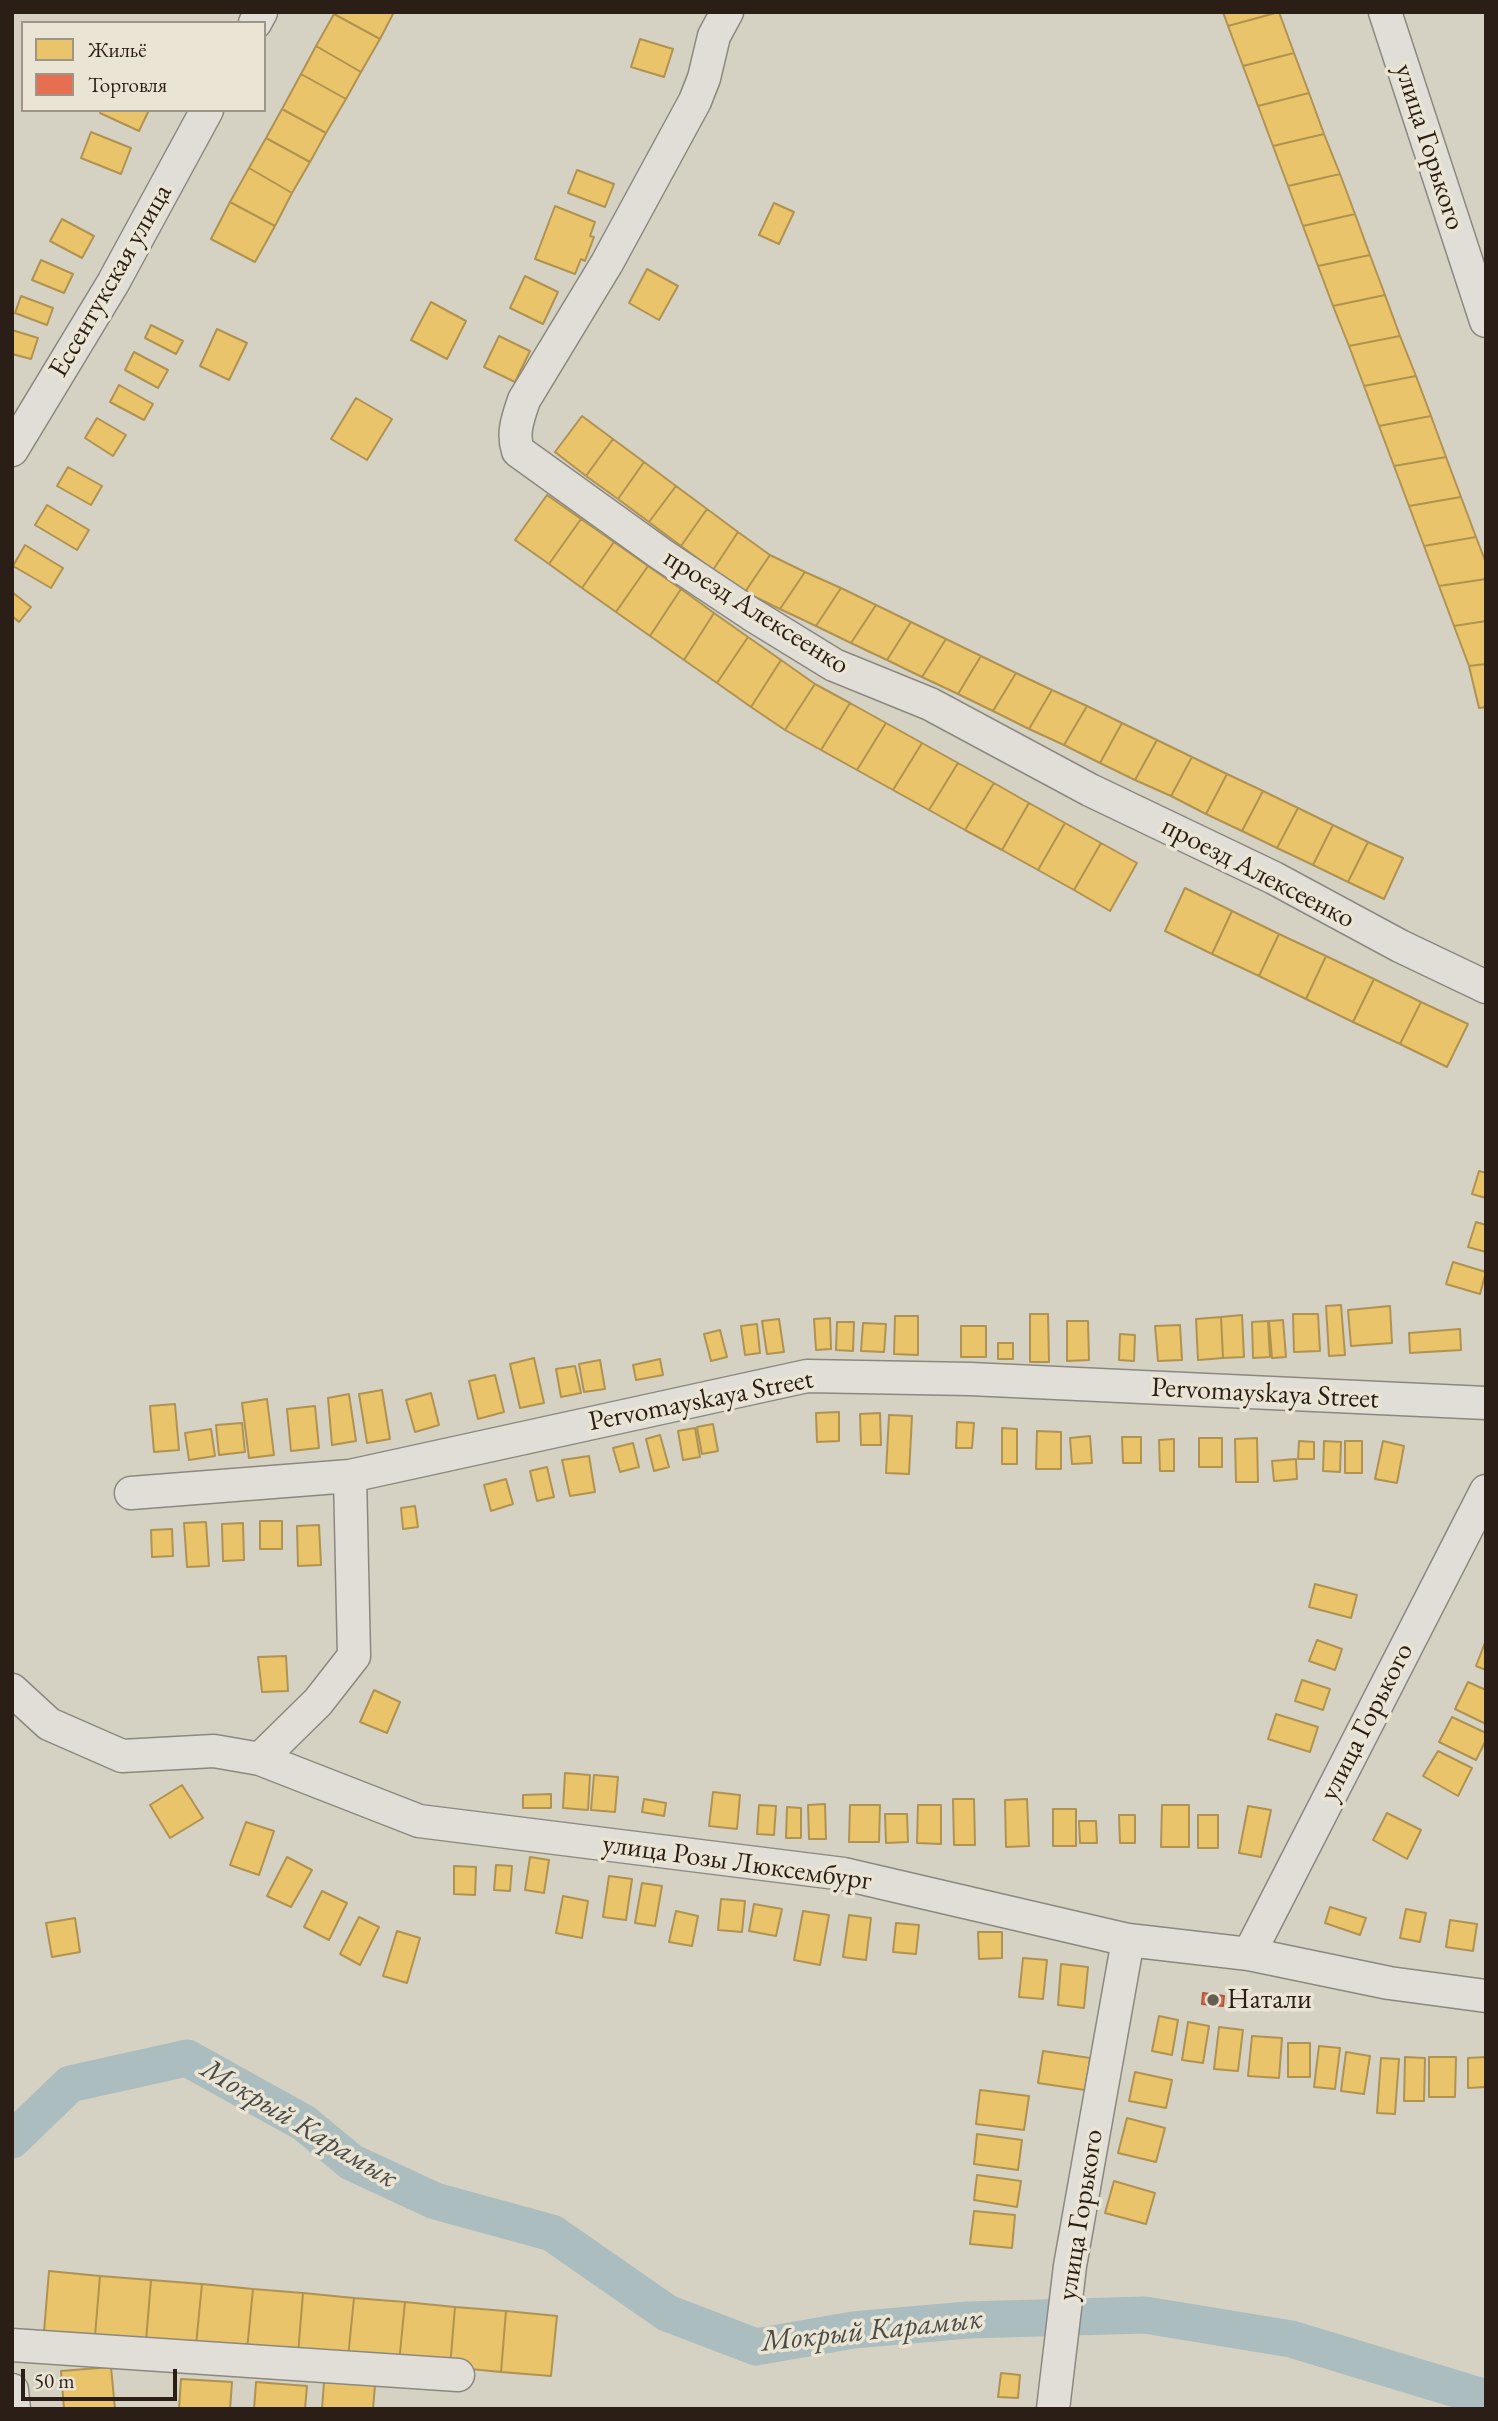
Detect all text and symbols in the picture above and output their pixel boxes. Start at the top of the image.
legend [21,21,266,112]
text: Жильё [88,36,147,63]
street label: улица Горького [1386,60,1472,234]
text: Торговля [88,71,167,98]
street label: Ессентукская улица [42,178,180,384]
street label: проезд Алексеенко [657,542,855,682]
street label: проезд Алексеенко [1156,810,1360,936]
street label: Pervomayskaya Street [586,1363,816,1439]
street label: Pervomayskaya Street [1150,1371,1380,1417]
street label: улица Горького [1313,1637,1421,1807]
street label: улица Розы Люксембург [600,1827,874,1899]
place label: Натали [1227,1983,1312,2017]
marker: Натали [1205,1992,1221,2008]
water label: Мокрый Карамык [194,2051,404,2197]
street label: улица Горького [1051,2127,1111,2303]
water label: Мокрый Карамык [759,2301,985,2361]
scale bar [24,2354,180,2398]
text: 50 m [34,2367,75,2394]

